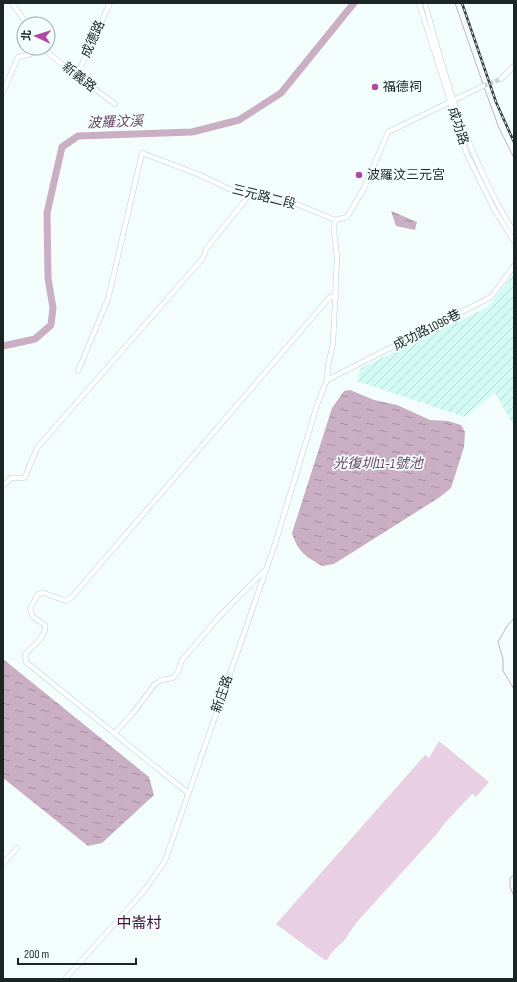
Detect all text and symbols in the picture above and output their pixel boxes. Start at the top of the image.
north arrow [16,16,56,56]
street label: 成德路 [78,18,108,60]
text: 北 [20,29,33,41]
street label: 新義路 [59,59,99,95]
place label: 福德祠 [383,79,422,95]
marker: 福德祠 [370,82,380,92]
street label: 成功路 [444,105,472,147]
water label: 波羅汶溪 [87,112,145,131]
place label: 波羅汶三元宮 [367,167,445,183]
marker: 波羅汶三元宮 [354,170,364,180]
street label: 三元路二段 [231,181,297,213]
street label: 成功路1096巷 [390,306,464,354]
water label: 光復圳11-1號池 [333,455,425,472]
street label: 新庄路 [208,673,236,715]
district label: 中崙村 [116,914,162,933]
scale bar [18,940,136,966]
text: 200 m [24,947,50,962]

